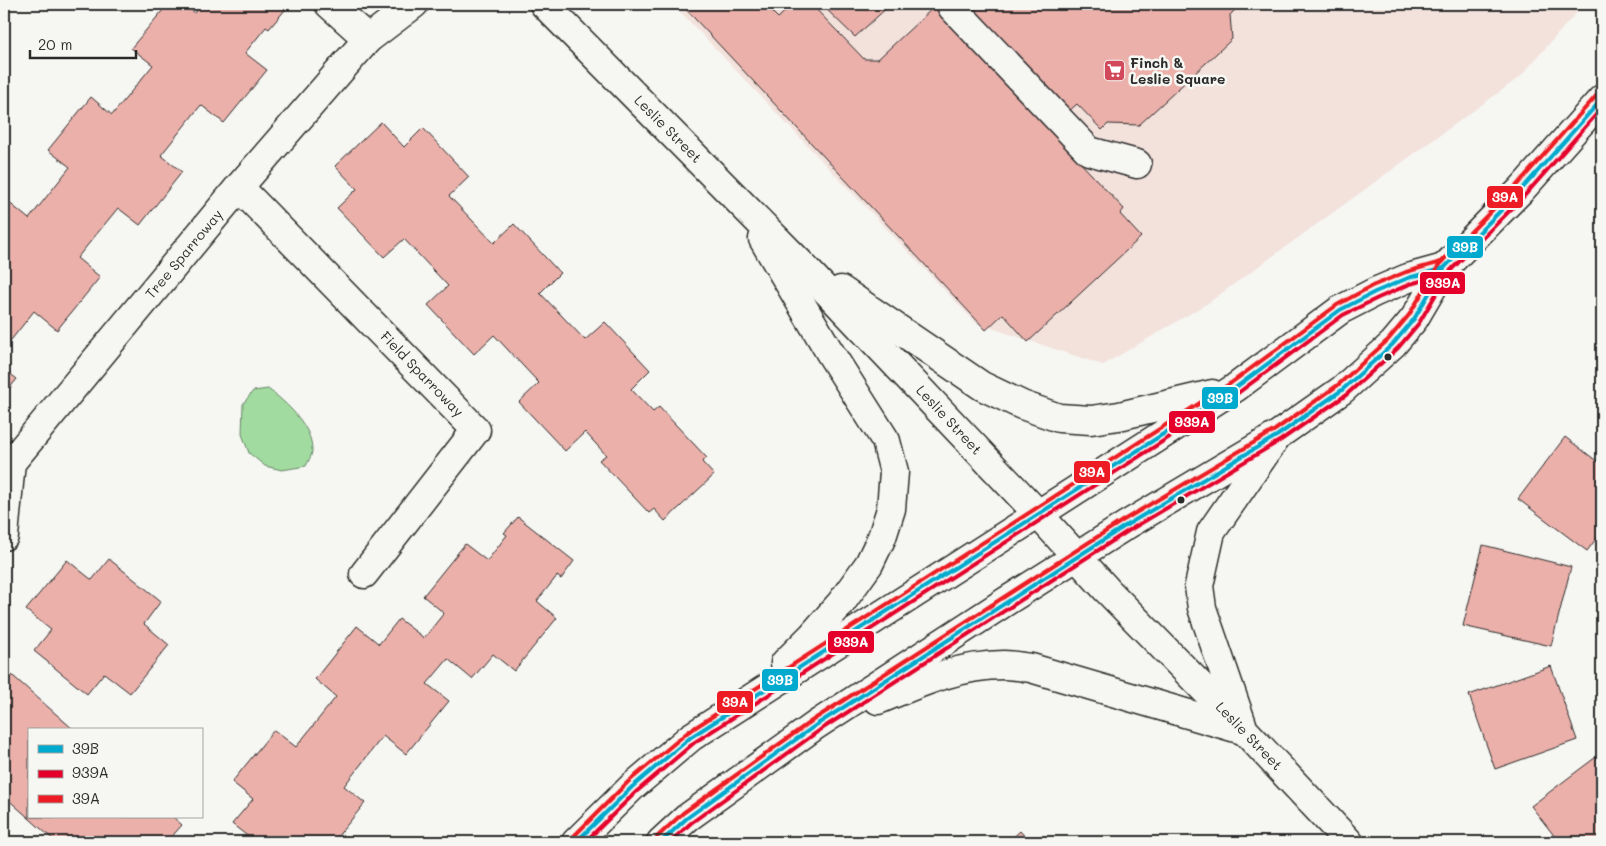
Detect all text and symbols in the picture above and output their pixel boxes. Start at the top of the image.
scale bar [30,28,136,60]
text: 20 m [38,34,72,54]
place label: Finch & Leslie Square [1130,53,1225,88]
supermarket icon: Finch & Leslie Square [1102,59,1126,83]
street label: Leslie Street [630,91,706,167]
line badge: 39A [1486,185,1524,209]
text: 39A [1492,187,1519,206]
street label: Tree Sparroway [141,205,227,302]
line badge: 39B [1446,235,1484,259]
text: 39B [1452,237,1478,256]
line badge: 939A [1419,271,1466,295]
text: 939A [1426,273,1461,292]
street label: Field Sparroway [377,327,468,421]
unlabelled marker [1383,352,1393,362]
street label: Leslie Street [912,381,986,458]
line badge: 39B [1201,386,1239,410]
text: 39B [1207,388,1233,407]
line badge: 939A [1168,410,1216,434]
text: 939A [1175,412,1210,431]
line badge: 39A [1073,460,1111,484]
text: 39A [1079,462,1106,481]
unlabelled marker [1176,495,1186,505]
line badge: 939A [827,630,875,654]
text: 939A [834,632,869,651]
line badge: 39B [761,668,799,692]
text: 39B [767,670,793,689]
line badge: 39A [716,690,754,714]
text: 39A [722,692,749,711]
street label: Leslie Street [1212,697,1287,774]
legend [28,728,202,818]
text: 39B [72,738,99,758]
text: 939A [72,762,109,782]
text: 39A [72,788,100,808]

